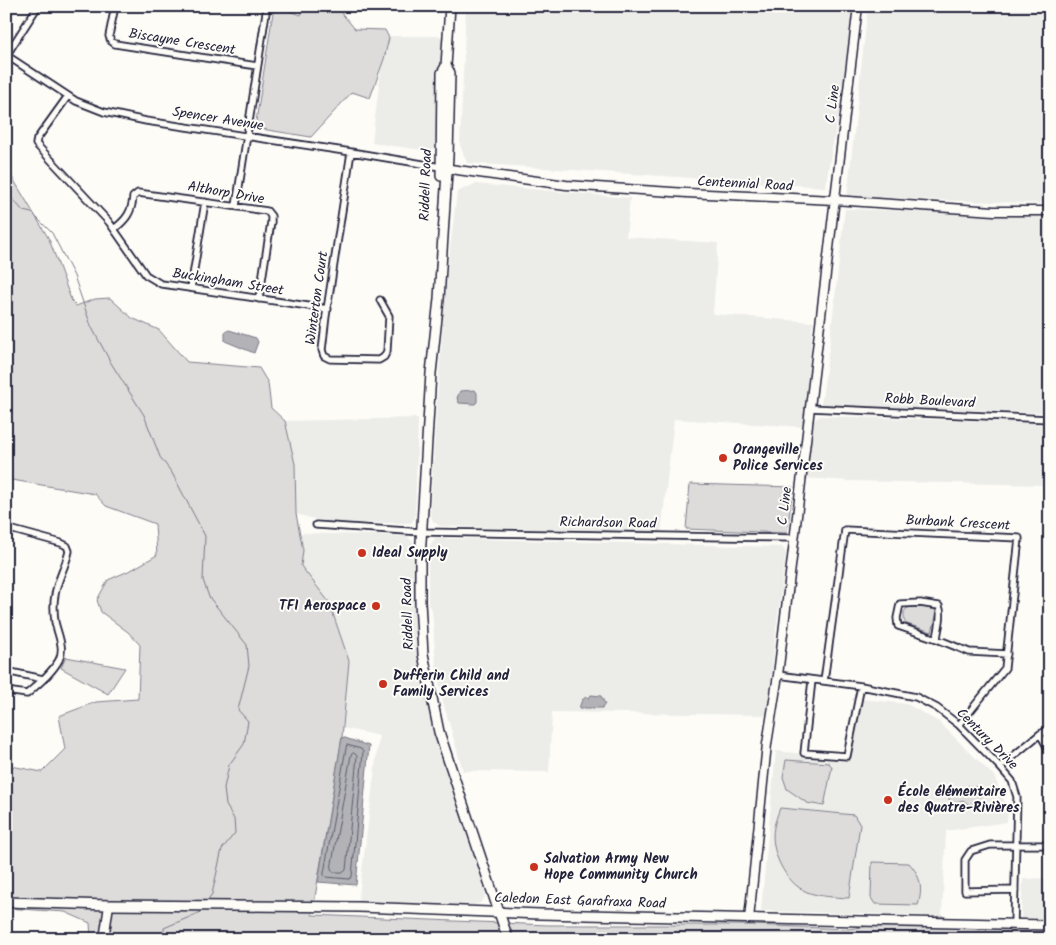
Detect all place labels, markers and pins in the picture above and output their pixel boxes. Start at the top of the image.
place label: Orangeville Police Services [733,439,823,477]
marker: Orangeville Police Services [717,452,729,464]
place label: Ideal Supply [372,542,448,564]
marker: Ideal Supply [356,547,368,559]
place label: TFI Aerospace [279,595,366,617]
marker: TFI Aerospace [370,600,382,612]
place label: Dufferin Child and Family Services [393,665,510,703]
marker: Dufferin Child and Family Services [377,678,389,690]
place label: École élémentaire des Quatre-Rivières [898,781,1020,819]
marker: École élémentaire des Quatre-Rivières [882,794,894,806]
place label: Salvation Army New Hope Community Church [544,848,698,886]
marker: Salvation Army New Hope Community Church [528,861,540,873]

